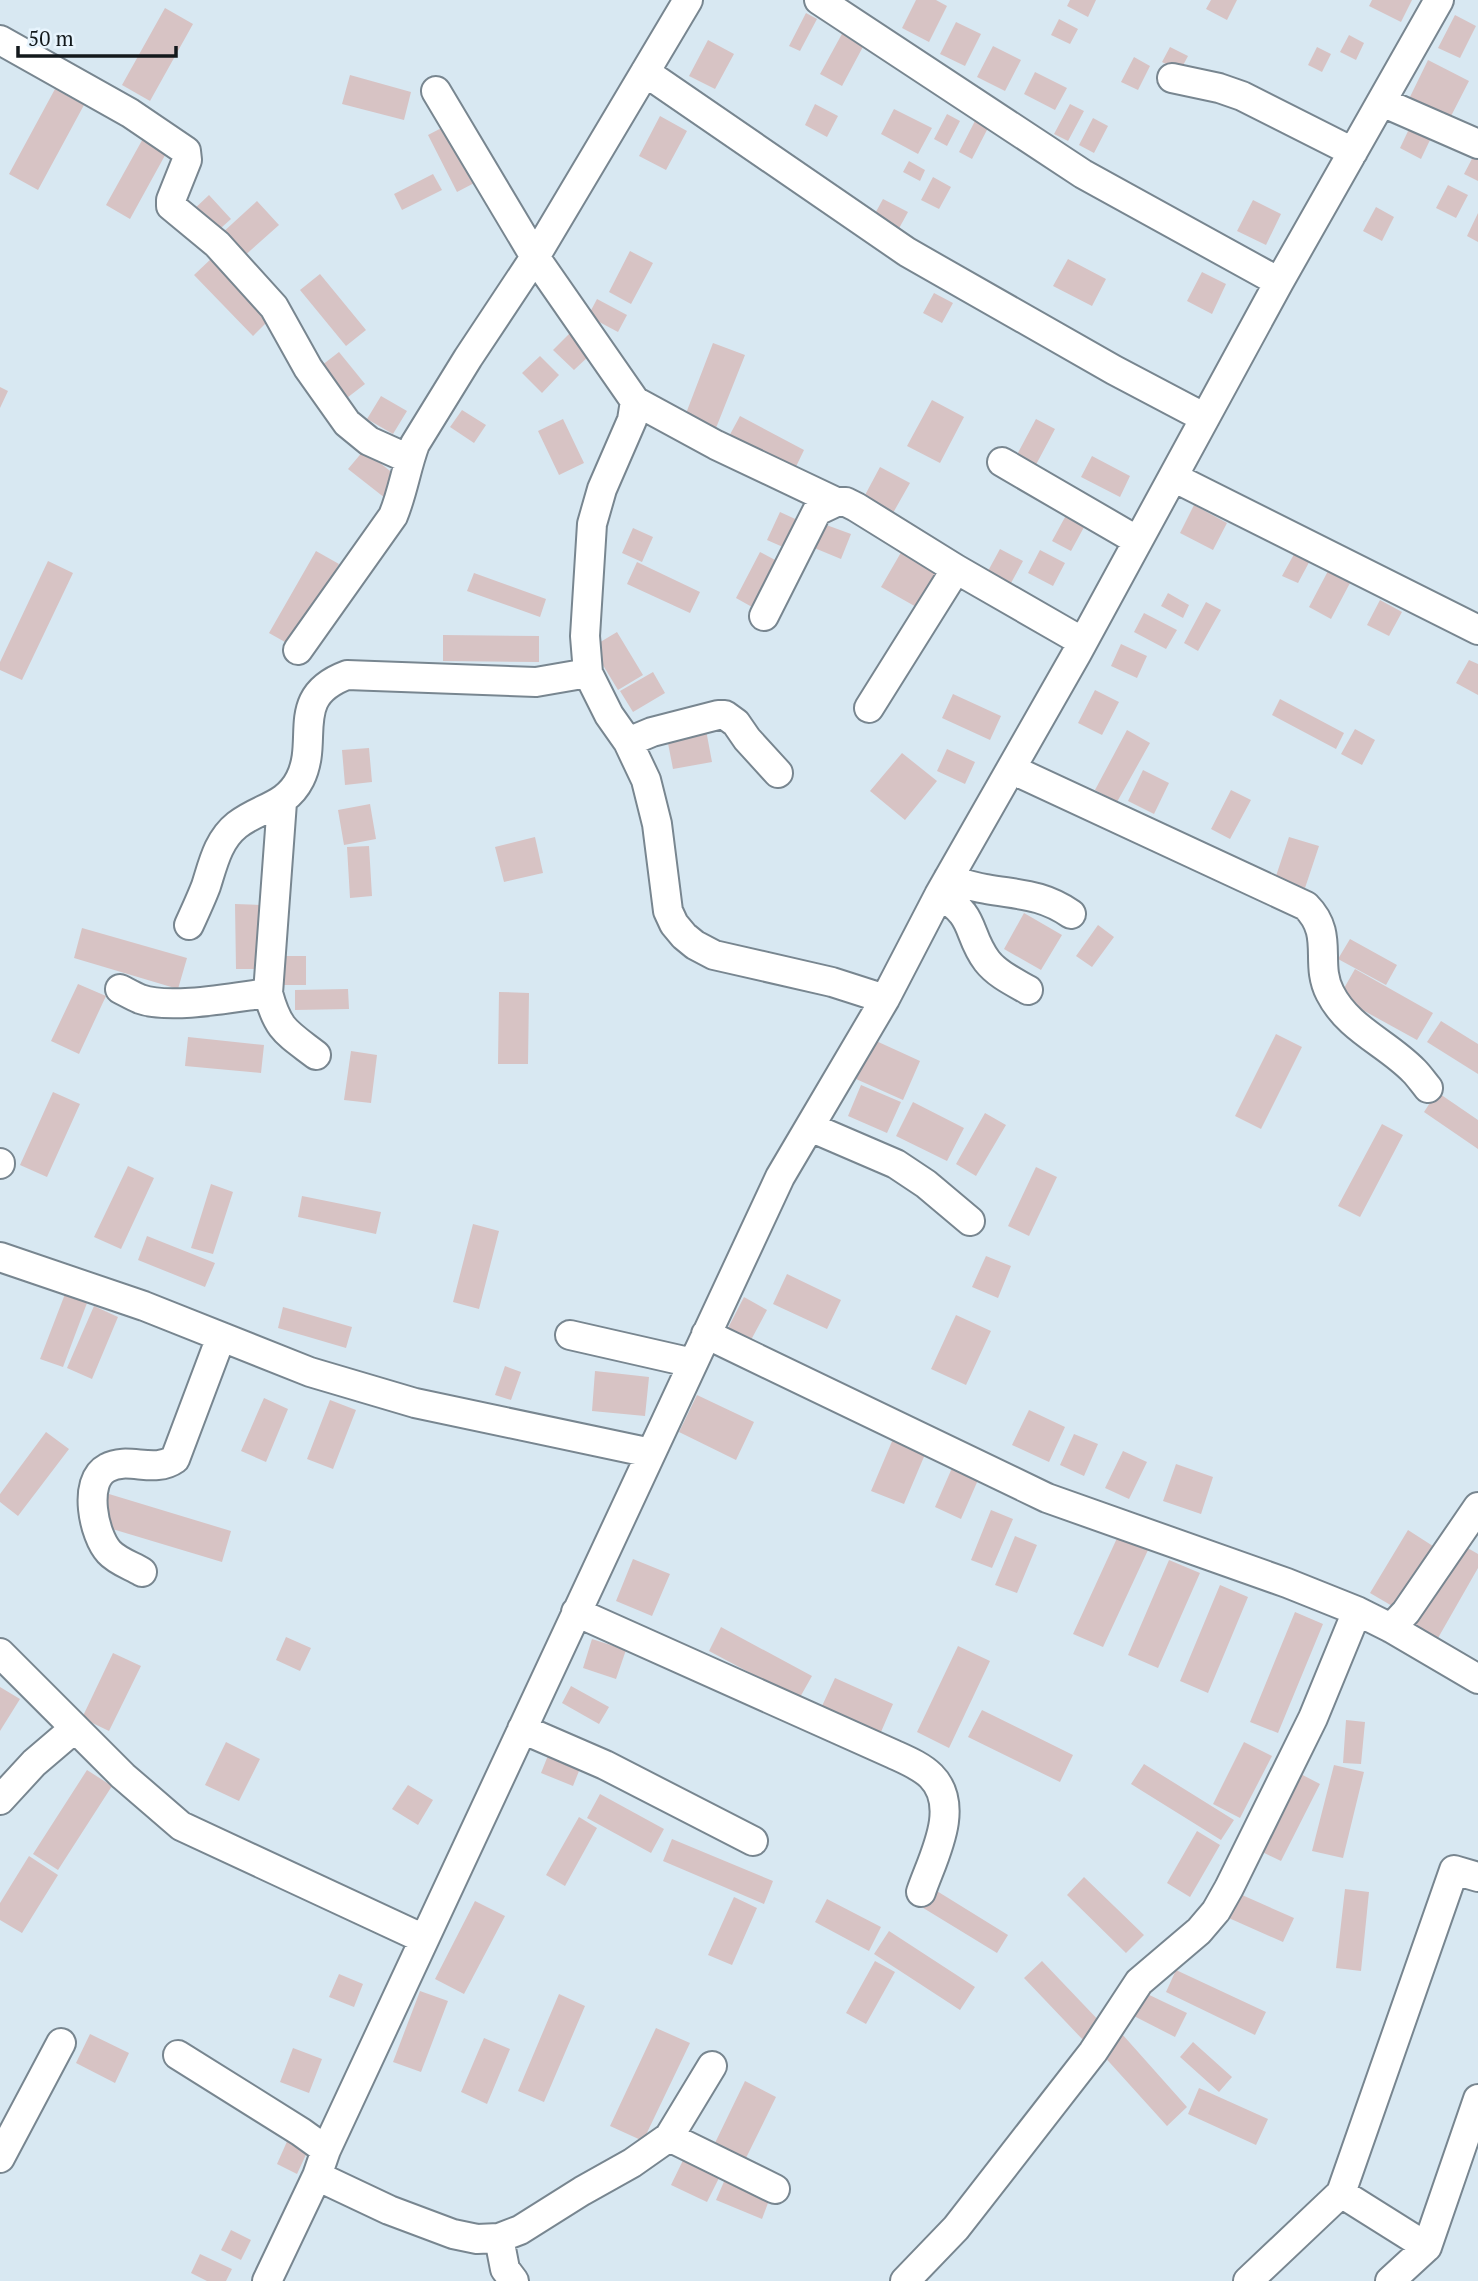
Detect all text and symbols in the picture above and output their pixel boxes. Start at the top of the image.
scale bar [18,14,175,58]
text: 50 m [28,24,74,52]

